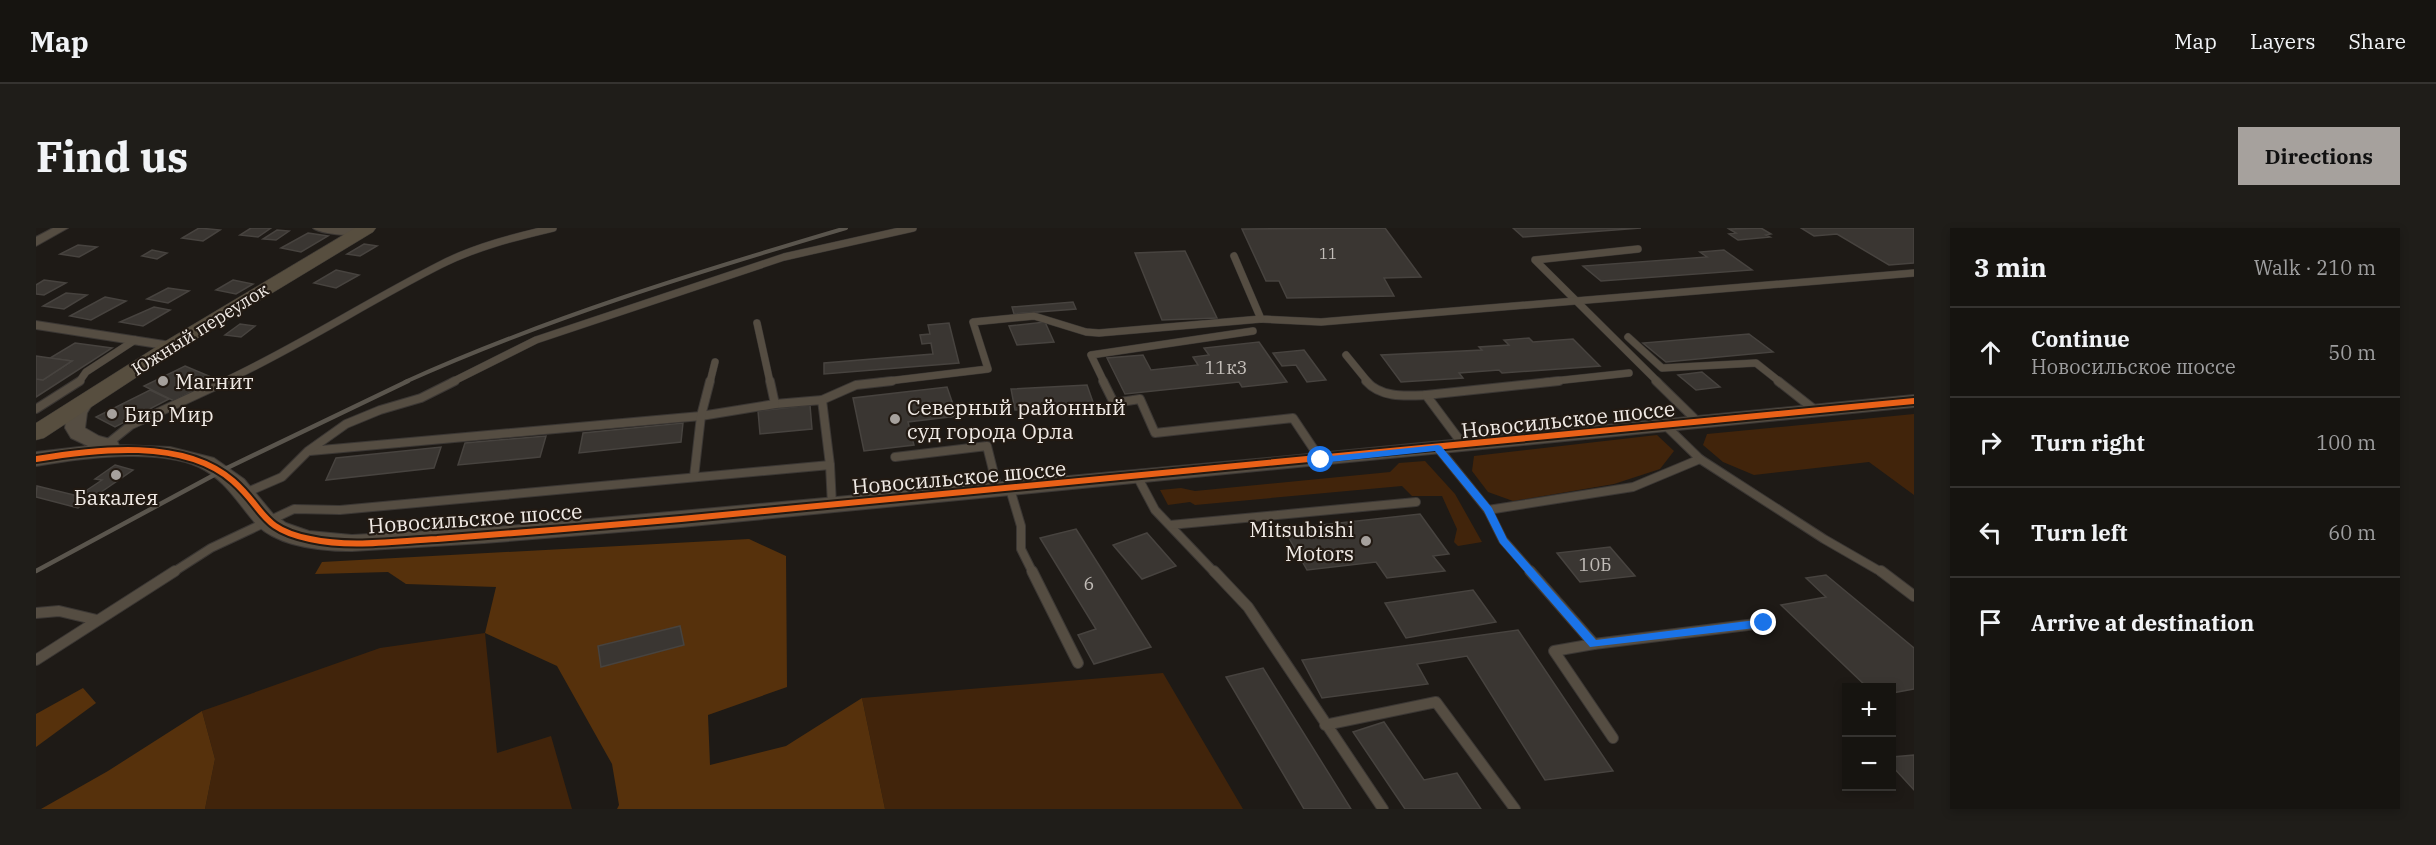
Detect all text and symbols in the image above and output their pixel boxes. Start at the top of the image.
text: Map [30,23,89,60]
text: Map [2174,27,2217,55]
text: Layers [2250,27,2316,55]
text: Share [2349,27,2406,55]
button: Directions [2238,127,2400,185]
text: Find us [36,129,188,184]
house number: 11 [1319,244,1337,263]
text: 3 min [1974,250,2047,284]
text: Walk · 210 m [2254,254,2376,281]
street label: Южный переулок [127,277,273,380]
text: Continue [2031,324,2130,353]
icon: ahead [1974,336,2007,369]
text: 50 m [2328,339,2376,366]
text: Новосильское шоссе [2031,353,2236,380]
house number: 11к3 [1205,356,1247,379]
place label: Магнит [175,367,254,395]
marker: Магнит [156,374,170,388]
place label: Северный районный суд города Орла [907,393,1126,445]
street label: Новосильское шоссе [1460,394,1676,444]
place label: Бир Мир [124,400,214,428]
marker: Бир Мир [105,407,119,421]
marker: Северный районный суд города Орла [888,412,902,426]
icon: right [1974,426,2007,459]
text: Turn right [2031,428,2145,457]
text: 100 m [2316,429,2376,456]
route start [1307,446,1333,472]
street label: Новосильское шоссе [851,454,1067,500]
marker: Бакалея [109,468,123,482]
place label: Бакалея [74,483,158,511]
street label: Новосильское шоссе [367,497,583,539]
place label: Mitsubishi Motors [1249,515,1354,567]
icon: left [1974,516,2007,549]
text: Turn left [2031,518,2127,547]
text: 60 m [2328,519,2376,546]
marker: Mitsubishi Motors [1359,534,1373,548]
house number: 10Б [1579,553,1611,576]
house number: 6 [1084,572,1094,595]
icon: arrive [1974,606,2007,639]
text: Arrive at destination [2031,608,2254,637]
route end [1750,609,1776,635]
map controls [1842,683,1896,791]
button: + [1842,683,1896,737]
button: − [1842,737,1896,791]

